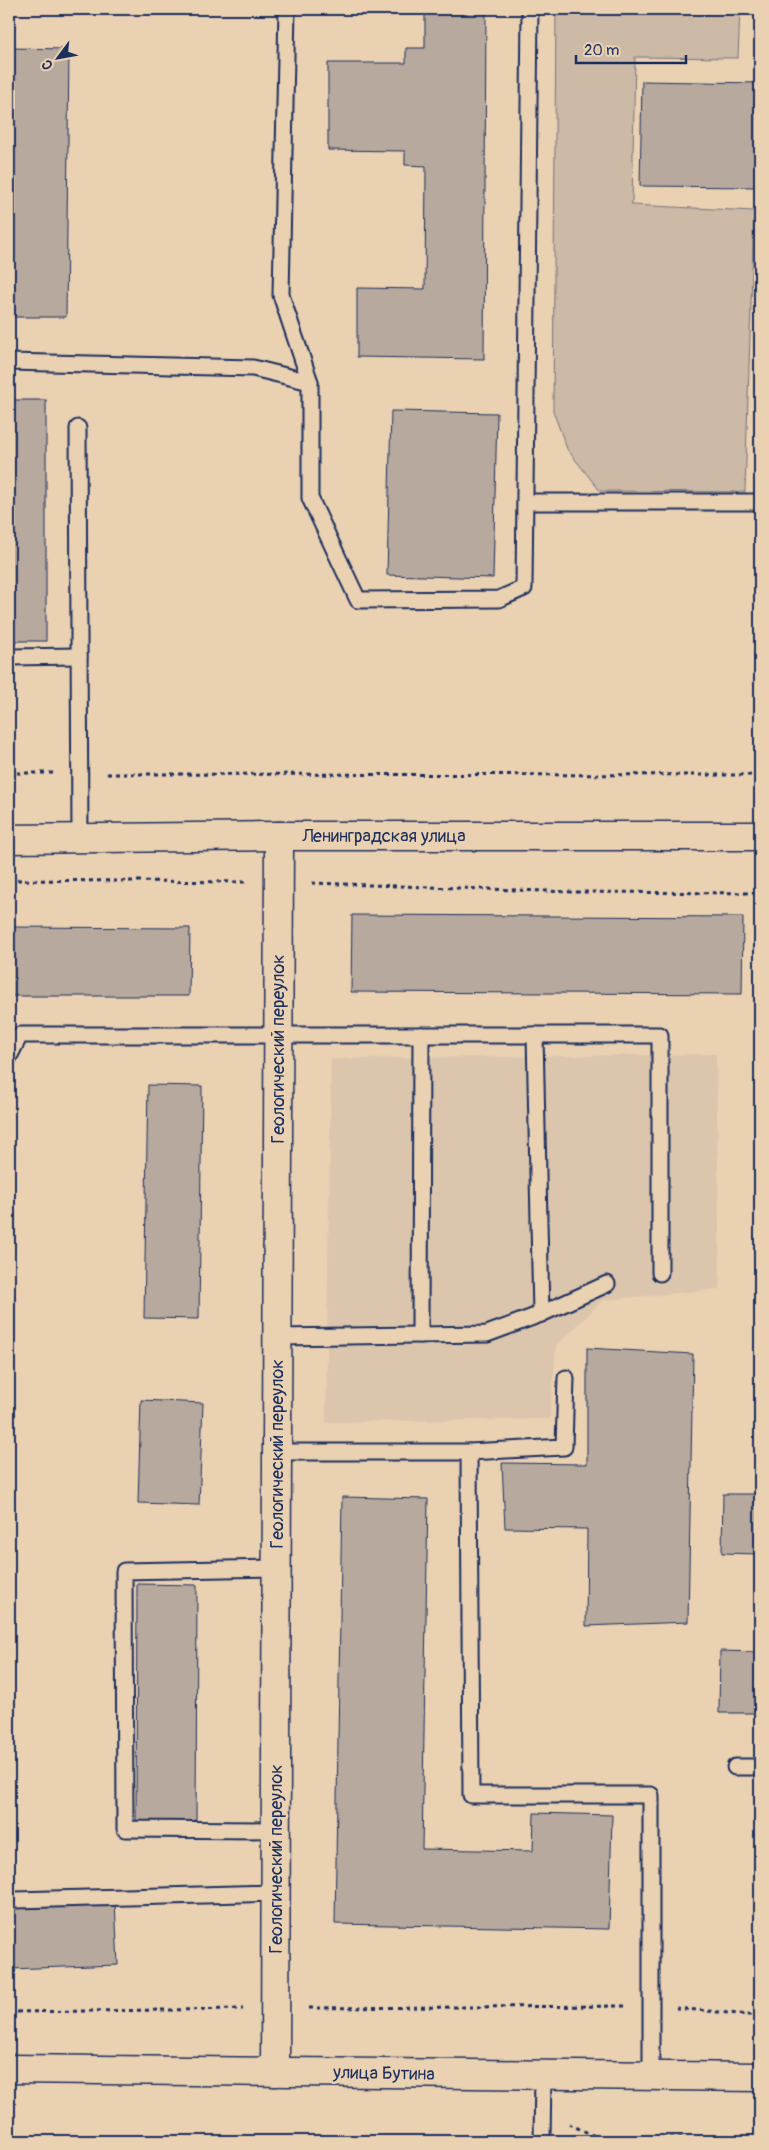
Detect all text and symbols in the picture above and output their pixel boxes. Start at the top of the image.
north arrow [32,32,82,82]
scale bar [576,32,686,64]
text: 20 m [584,41,619,60]
text: С [38,56,57,73]
street label: Ленинградская улица [301,825,466,848]
street label: Геологический переулок [267,955,290,1143]
street label: Геологический переулок [266,1360,289,1548]
street label: Геологический переулок [265,1765,288,1953]
street label: улица Бутина [332,2061,435,2086]

